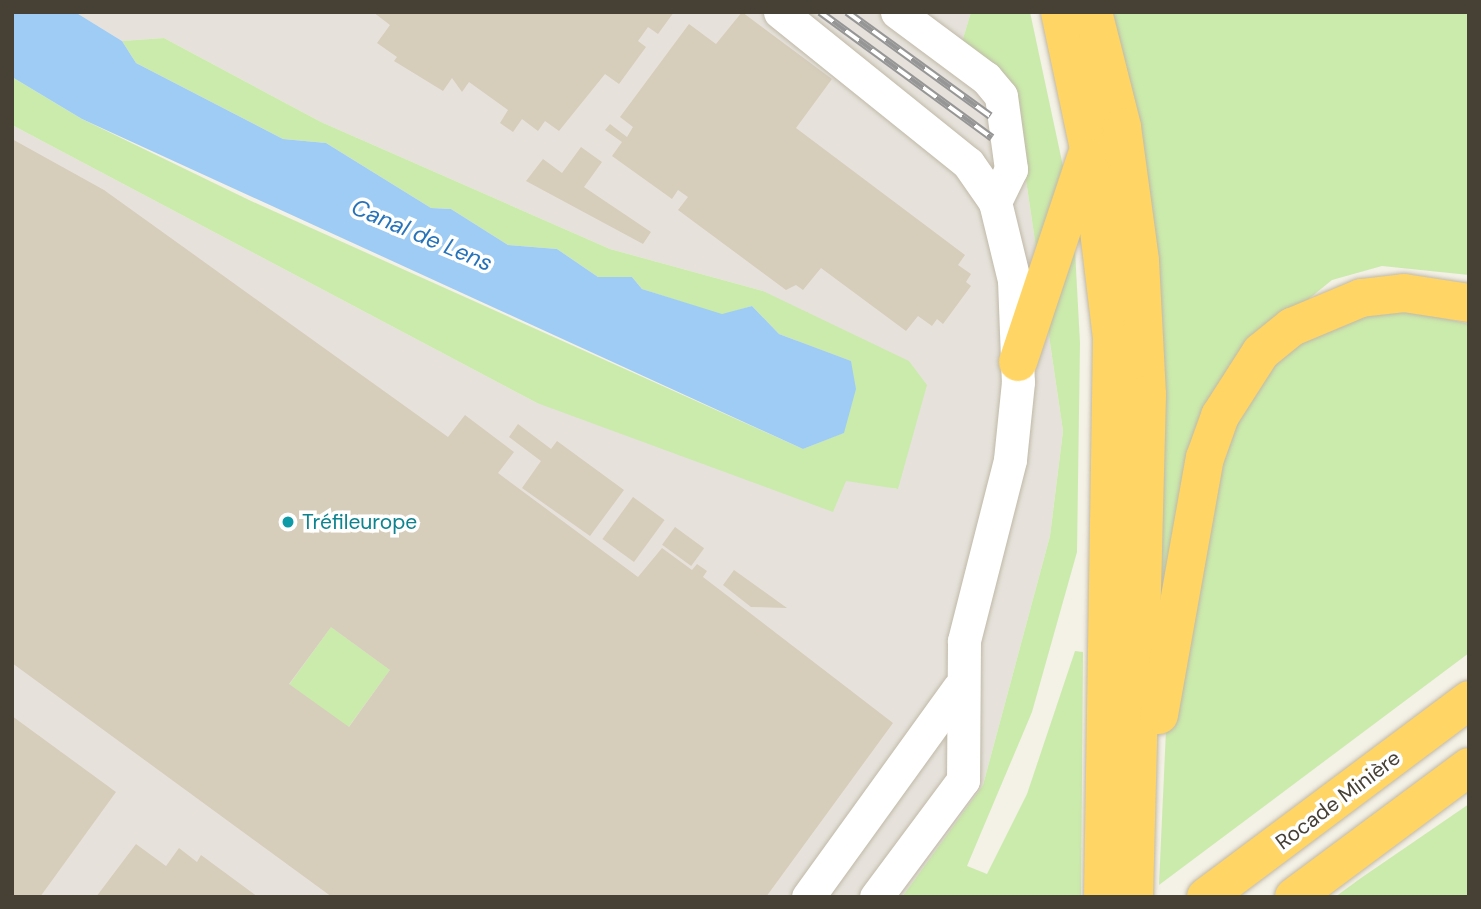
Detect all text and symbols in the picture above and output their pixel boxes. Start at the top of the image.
water label: Canal de Lens [347,193,497,277]
place label: Tréfileurope [302,509,417,535]
marker: Tréfileurope [280,514,296,530]
street label: Rocade Minière [1271,745,1405,855]

